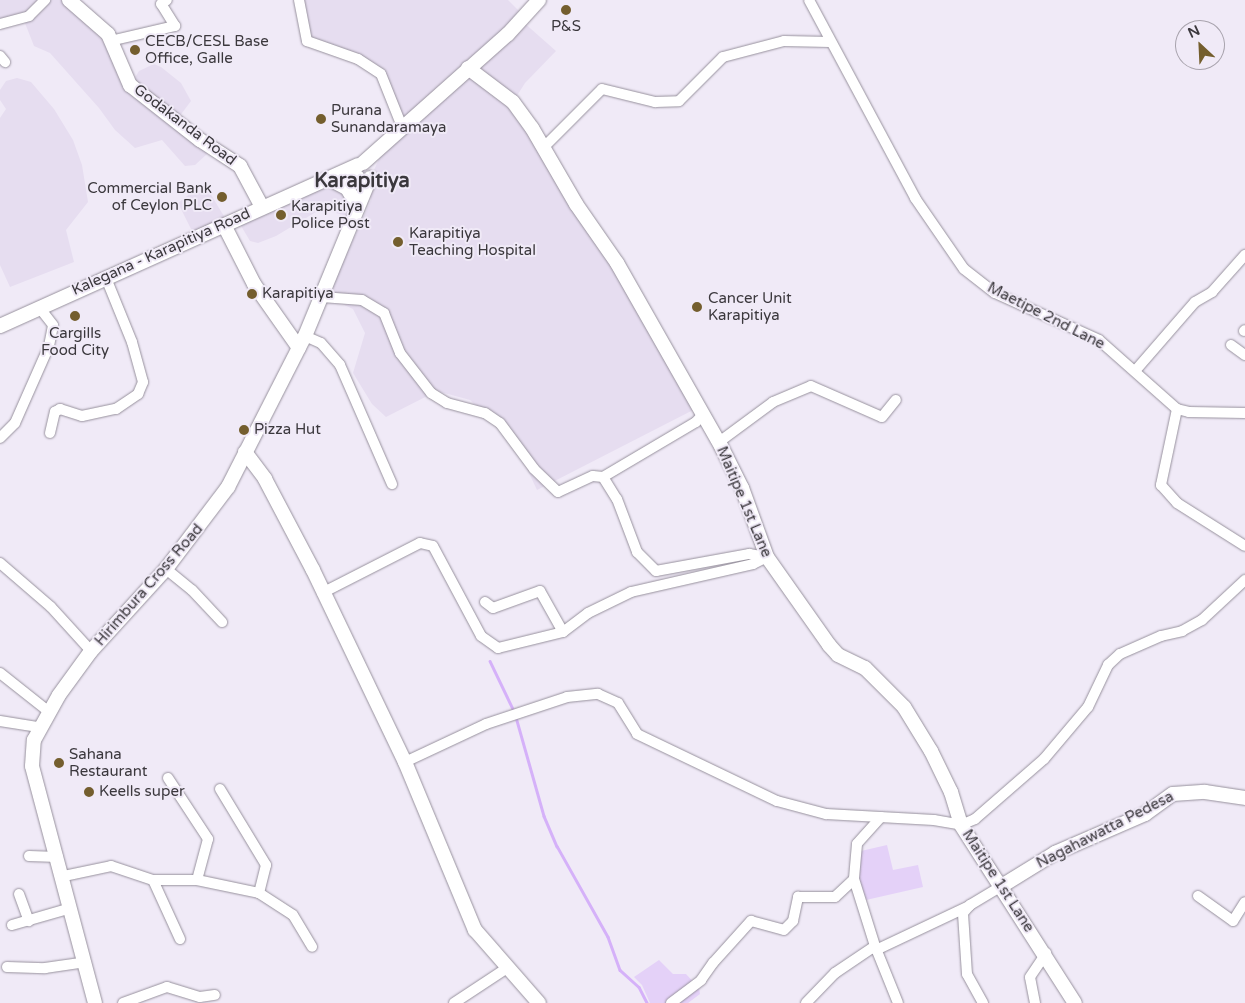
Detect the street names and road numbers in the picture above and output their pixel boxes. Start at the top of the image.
street label: Godakanda Road [130,81,240,169]
street label: Kalegana - Karapitiya Road [69,204,253,300]
street label: Maetipe 2nd Lane [984,279,1108,353]
street label: Maitipe 1st Lane [712,444,776,560]
street label: Hirimbura Cross Road [91,520,207,650]
street label: Nagahawatta Pedesa [1033,788,1177,872]
street label: Maitipe 1st Lane [958,826,1038,936]

